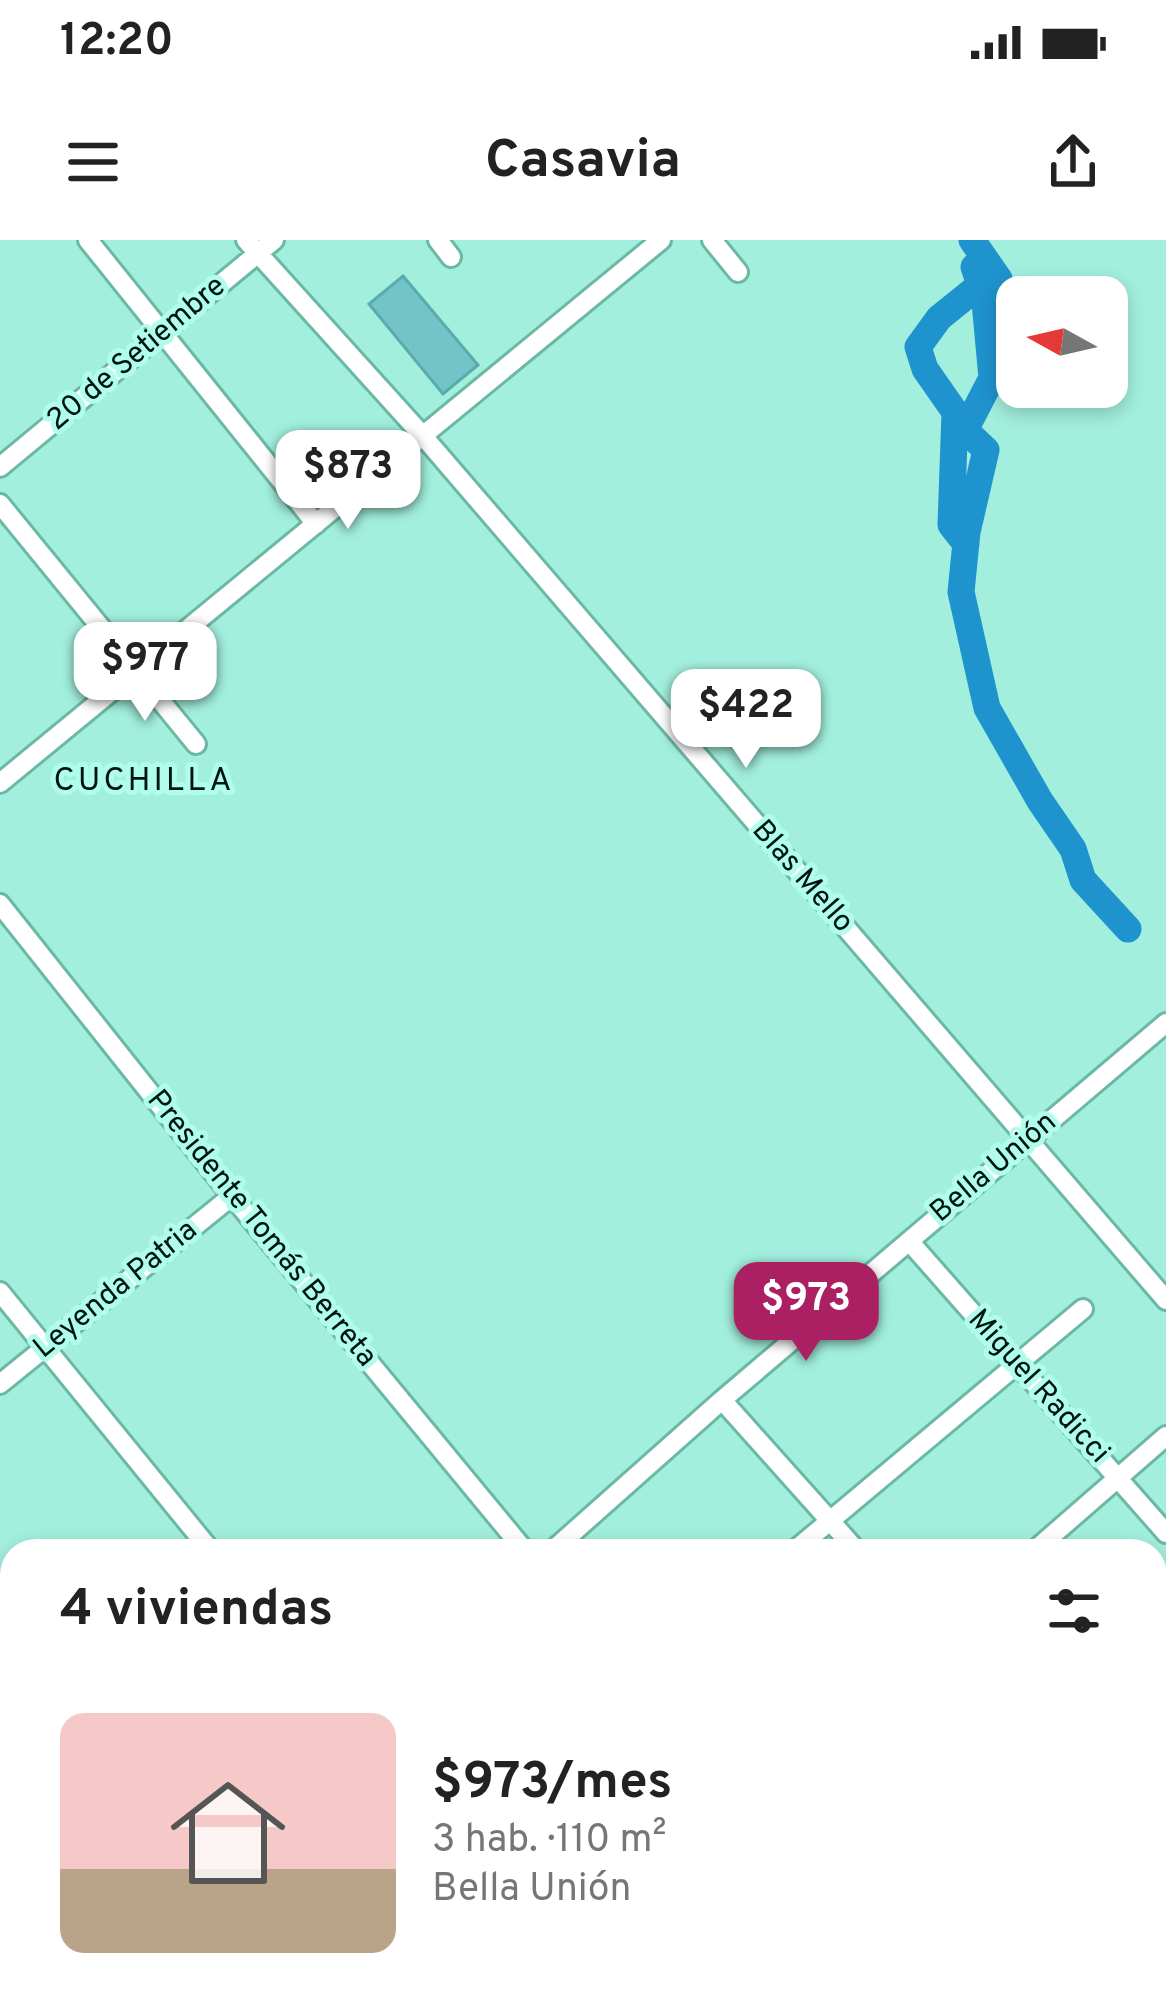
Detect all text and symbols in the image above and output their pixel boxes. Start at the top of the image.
text: 12:20 [60,14,174,71]
text: Casavia [485,128,681,197]
icon: menu [60,129,126,195]
icon: share [1040,129,1106,195]
street label: 20 de Setiembre [40,268,234,440]
north arrow [996,276,1128,408]
map controls [996,276,1128,408]
pin: $873 [277,430,419,532]
text: $873 [303,444,393,493]
pin: $977 [74,622,216,724]
text: $977 [101,636,189,685]
pin: $422 [675,669,817,771]
text: $422 [698,683,794,732]
district label: CUCHILLA [53,761,235,803]
street label: Blas Mello [743,813,861,941]
street label: Presidente Tomás Berreta [138,1083,384,1375]
street label: Bella Unión [923,1105,1065,1231]
street label: Leyenda Patria [27,1213,205,1367]
pin: $973 [735,1262,877,1364]
text: $973 [761,1276,851,1325]
street label: Miguel Radicci [959,1302,1117,1472]
icon: filters [1041,1578,1107,1644]
text: 4 viviendas [60,1579,333,1644]
text: $973/mes [432,1752,672,1817]
icon: home [156,1761,300,1905]
text: 3 hab. · 110 m² [432,1817,667,1866]
text: Bella Unión [432,1866,632,1915]

